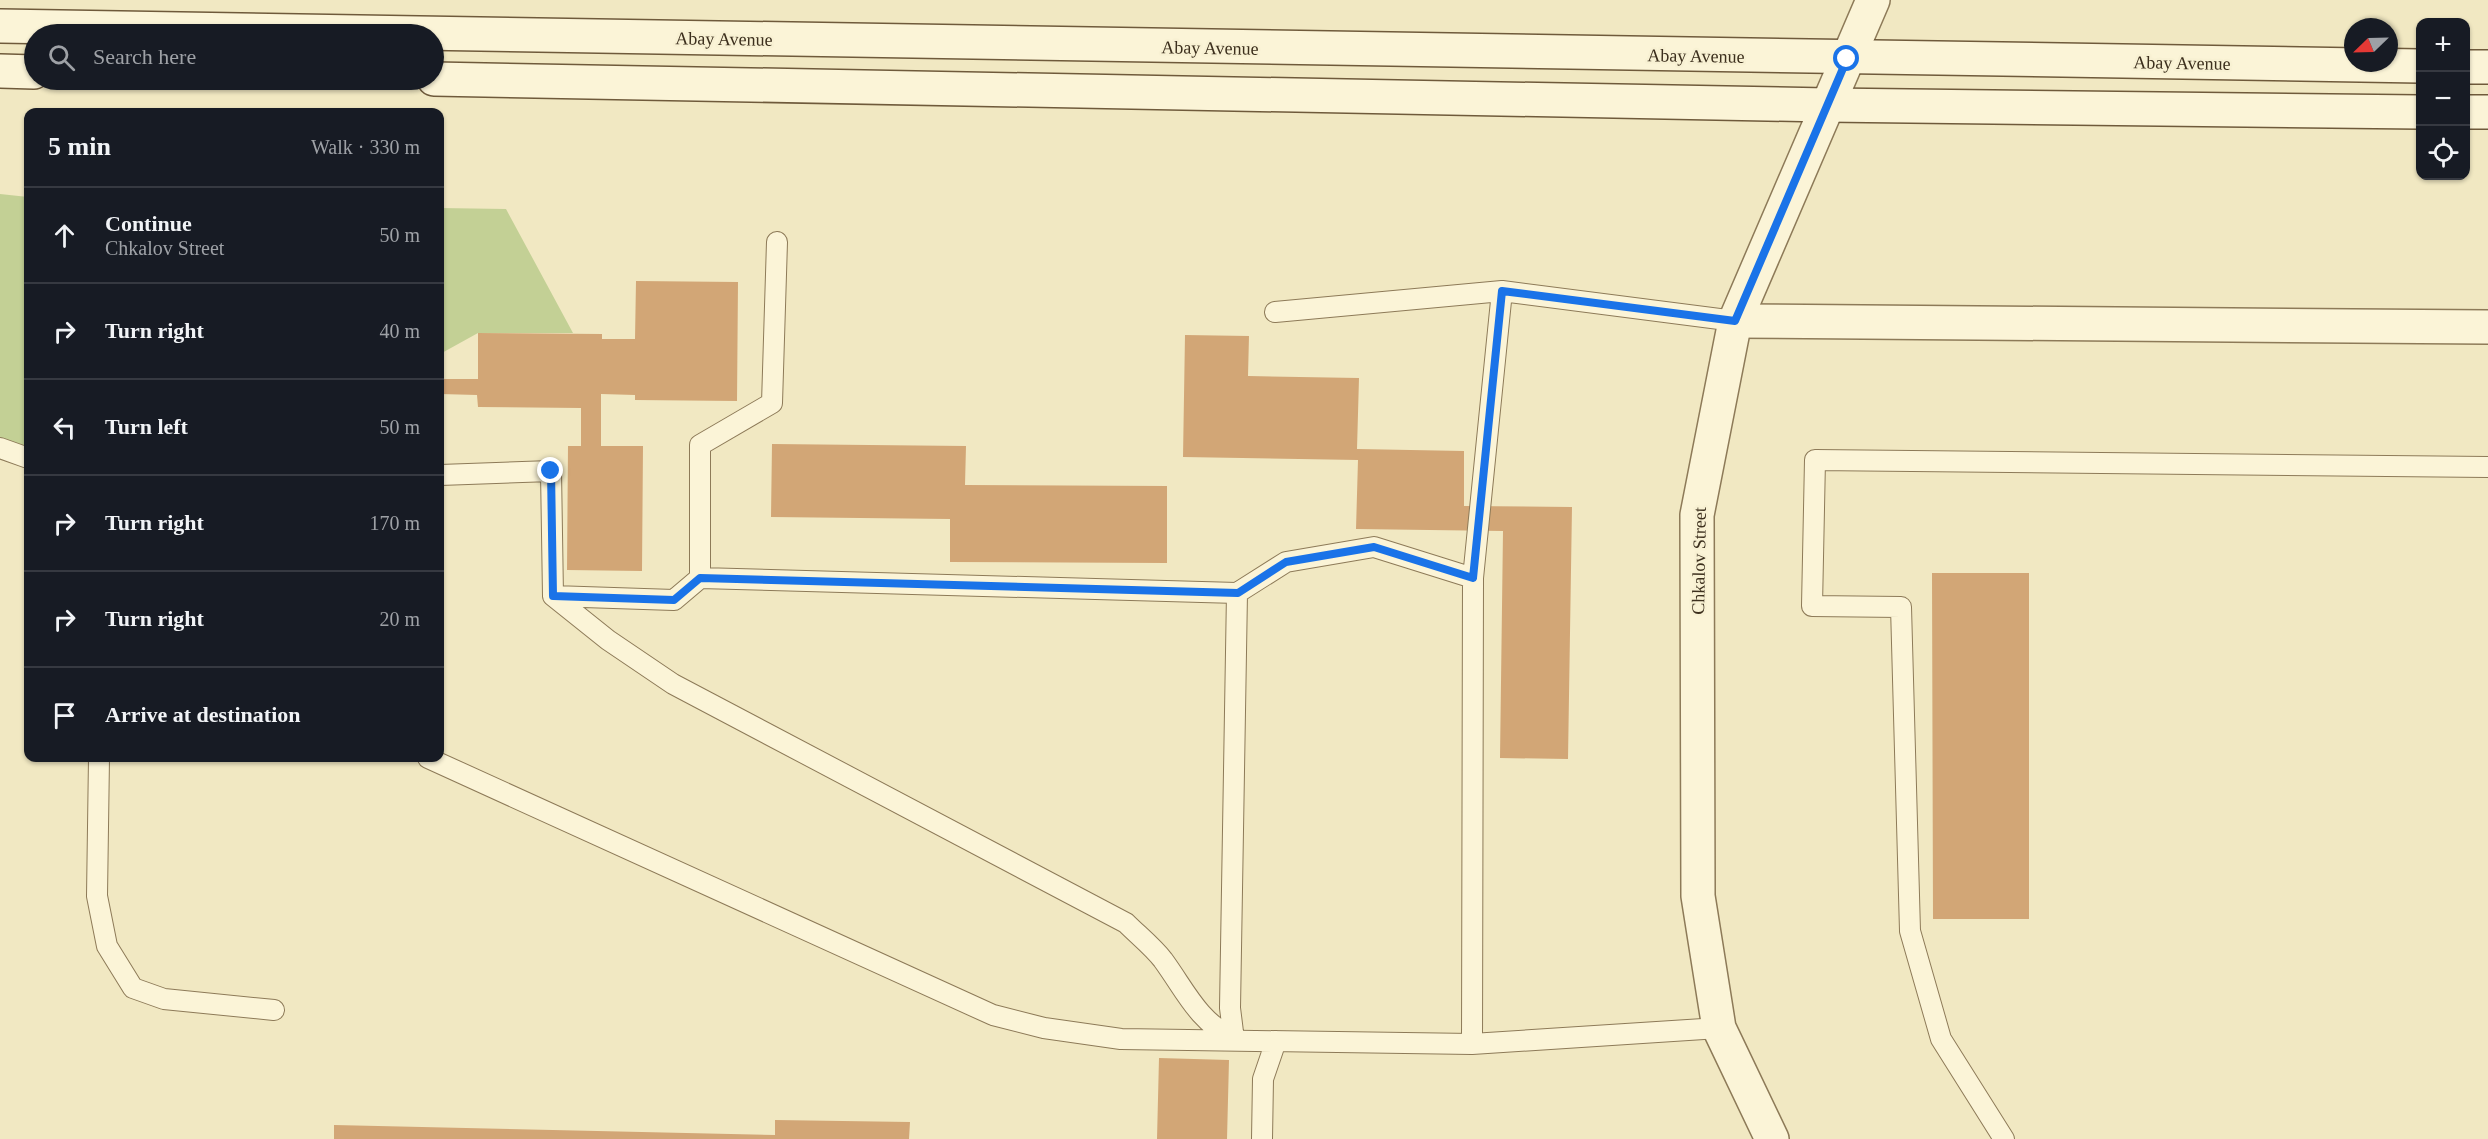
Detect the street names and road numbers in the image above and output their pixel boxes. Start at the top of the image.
street label: Abay Avenue [675,28,773,50]
street label: Abay Avenue [1161,37,1259,59]
street label: Abay Avenue [1647,45,1745,67]
street label: Abay Avenue [2133,52,2231,74]
street label: Chkalov Street [1688,507,1710,615]

